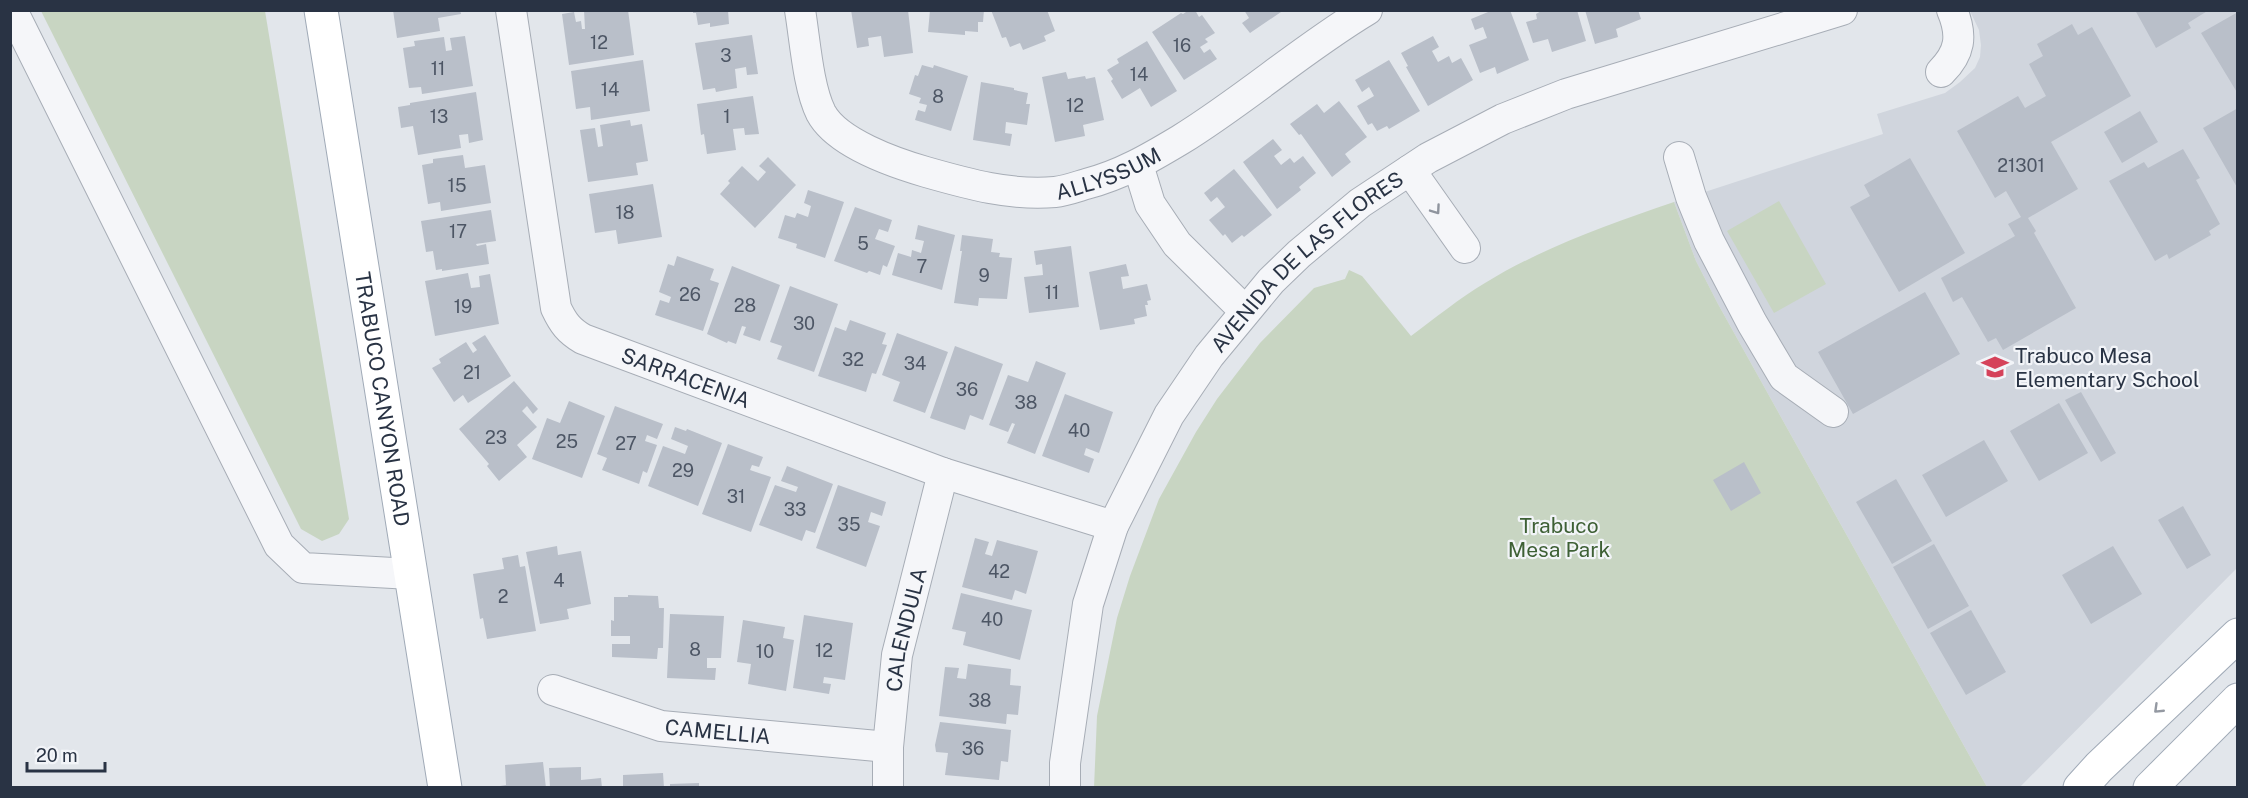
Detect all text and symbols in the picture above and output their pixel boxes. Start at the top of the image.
house number: 12 [590,32,608,53]
house number: 16 [1173,35,1191,56]
house number: 3 [720,45,732,66]
house number: 11 [431,58,445,79]
house number: 14 [1130,64,1148,85]
house number: 14 [601,79,619,100]
house number: 8 [932,86,944,107]
house number: 12 [1066,95,1084,116]
house number: 13 [430,106,448,127]
house number: 1 [723,106,731,127]
street label: ALLYSSUM [1053,142,1165,204]
house number: 21301 [1997,155,2045,176]
street label: AVENIDA DE LAS FLORES [1205,166,1408,357]
house number: 15 [448,175,466,196]
house number: 18 [616,202,634,223]
one-way arrow [1429,203,1440,214]
house number: 17 [449,221,467,242]
house number: 5 [857,233,869,254]
house number: 7 [917,256,927,277]
house number: 9 [978,265,990,286]
street label: TRABUCO CANYON ROAD [350,270,416,528]
house number: 11 [1045,282,1059,303]
house number: 26 [679,284,701,305]
house number: 28 [734,295,756,316]
house number: 19 [454,296,472,317]
house number: 30 [793,313,815,334]
street label: SARRACENIA [618,342,754,413]
place label: Trabuco Mesa Elementary School [2015,343,2199,392]
house number: 32 [842,349,864,370]
school or university icon: Trabuco Mesa Elementary School [1980,352,2010,382]
house number: 34 [904,353,926,374]
house number: 21 [463,362,481,383]
house number: 36 [956,379,978,400]
house number: 38 [1015,392,1037,413]
house number: 40 [1068,420,1090,441]
house number: 23 [485,427,507,448]
house number: 25 [556,431,578,452]
house number: 27 [615,433,637,454]
house number: 29 [672,460,694,481]
house number: 31 [727,486,745,507]
house number: 33 [784,499,806,520]
park label: Trabuco Mesa Park [1508,513,1610,562]
house number: 35 [838,514,860,535]
house number: 42 [988,561,1010,582]
street label: CALENDULA [881,565,931,693]
house number: 4 [553,570,565,591]
house number: 2 [498,586,508,607]
house number: 40 [981,609,1003,630]
house number: 8 [689,639,701,660]
house number: 12 [815,640,833,661]
house number: 10 [756,641,774,662]
house number: 38 [969,690,991,711]
one-way arrow [2154,702,2165,713]
street label: CAMELLIA [664,714,772,749]
scale bar [27,735,105,773]
house number: 36 [962,738,984,759]
text: 20 m [36,745,78,766]

